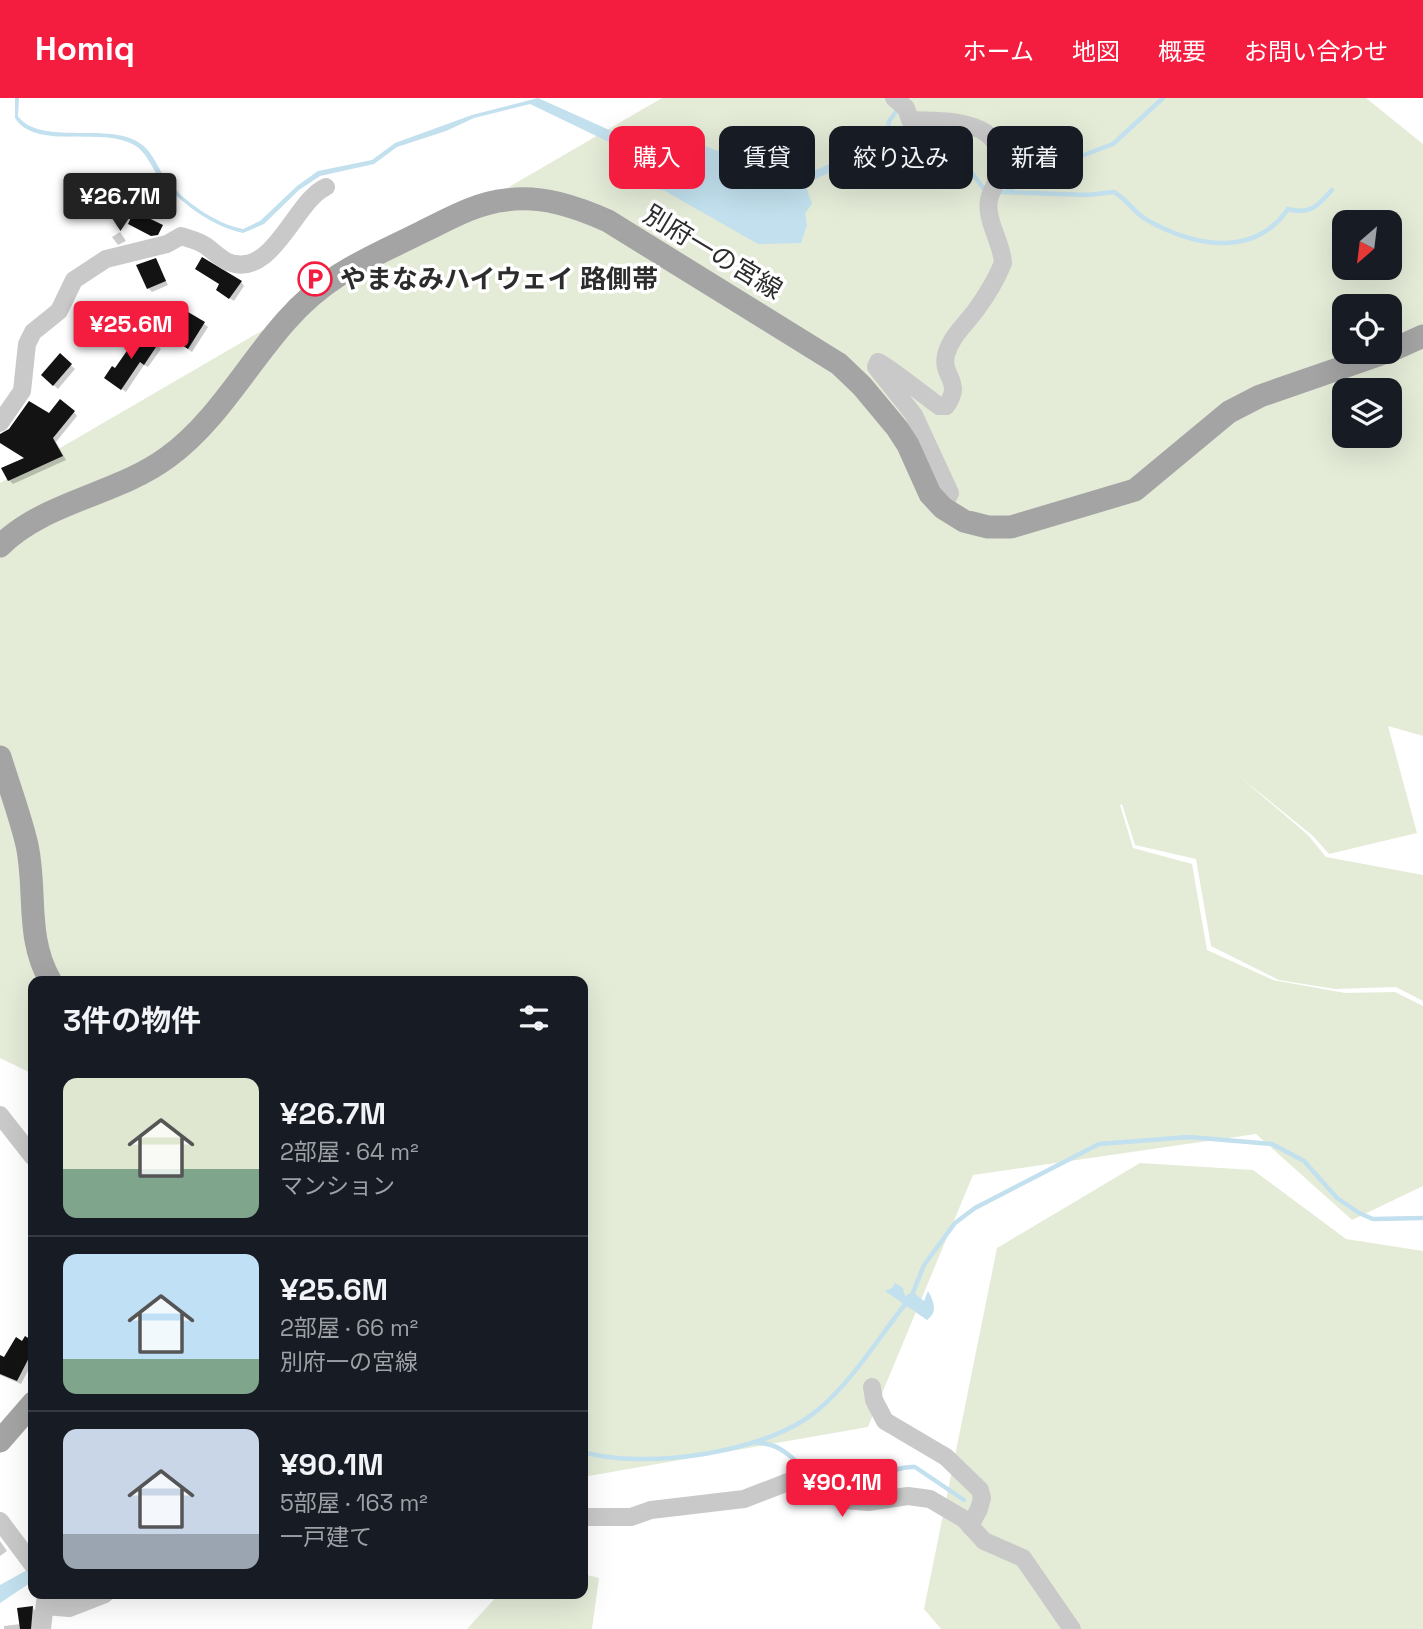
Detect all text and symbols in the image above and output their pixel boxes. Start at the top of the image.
text: Homiq [35,28,135,70]
text: ホーム [963,36,1034,67]
text: 地図 [1072,36,1120,67]
text: 概要 [1158,36,1206,67]
text: お問い合わせ [1244,36,1388,67]
chip: 購入 [609,126,705,189]
chip: 賃貸 [719,126,815,189]
chip: 絞り込み [829,126,973,189]
chip: 新着 [987,126,1083,189]
pin: ¥26.7M [63,174,177,233]
text: ¥26.7M [79,181,161,211]
street label: 別府一の宮線 [637,197,789,307]
north arrow [1332,210,1402,280]
map controls [1332,210,1402,448]
parking icon: やまなみハイウェイ 路側帯 [296,260,334,298]
place label: やまなみハイウェイ 路側帯 [340,262,658,296]
button: locate [1332,294,1402,364]
pin: ¥25.6M [74,302,188,361]
text: ¥25.6M [90,309,172,339]
button: layers [1332,378,1402,448]
icon: filters [515,999,553,1037]
text: 3件の物件 [63,1001,201,1040]
text: ¥26.7M [280,1094,386,1133]
icon: home [119,1106,203,1190]
text: 2部屋 · 64 m² [280,1137,419,1167]
text: マンション [280,1171,395,1201]
text: ¥25.6M [280,1270,388,1309]
icon: home [119,1282,203,1366]
text: 2部屋 · 66 m² [280,1313,418,1343]
text: 別府一の宮線 [280,1347,418,1377]
text: ¥90.1M [280,1445,384,1484]
icon: home [119,1457,203,1541]
pin: ¥90.1M [785,1460,899,1519]
text: ¥90.1M [802,1467,882,1497]
text: 5部屋 · 163 m² [280,1488,428,1518]
text: 一戸建て [280,1522,372,1552]

